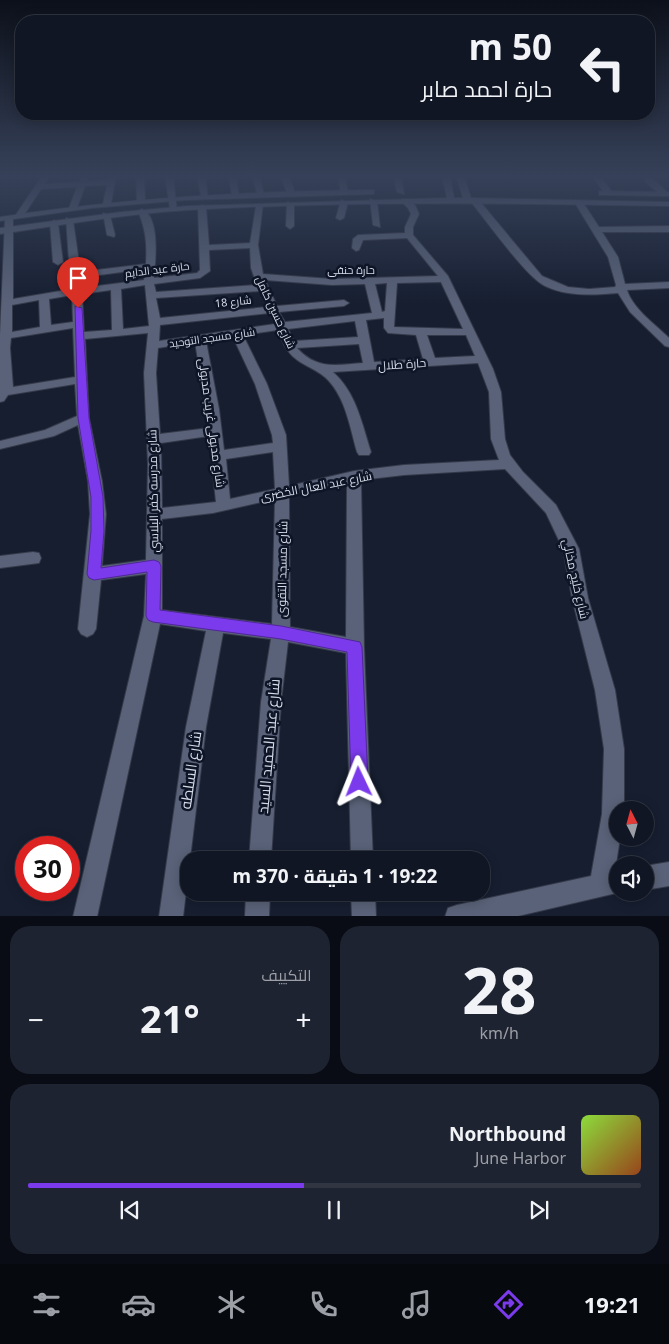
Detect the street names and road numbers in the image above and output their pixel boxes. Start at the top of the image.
street label: حارة عبد الدايم [124,258,190,281]
street label: حارة حنفى [327,262,375,277]
street label: شارع حسين كامل [252,273,299,351]
street label: شارع 18 [214,292,252,311]
street label: شارع مسجد التوحيد [168,324,256,351]
street label: حارة طلال [377,354,427,374]
street label: شارع مدبولى غريب مدبولى [195,357,229,489]
street label: شارع مدرسه كفر البلاسي [143,429,165,553]
street label: شارع عبد العال الخضرى [259,467,373,505]
street label: شارع مسجد التقوى [273,520,291,617]
street label: شارع خليج مخالي [557,537,593,621]
street label: شارع عبد الحميد السيد [252,678,286,814]
street label: شارع السلطه [175,730,207,811]

